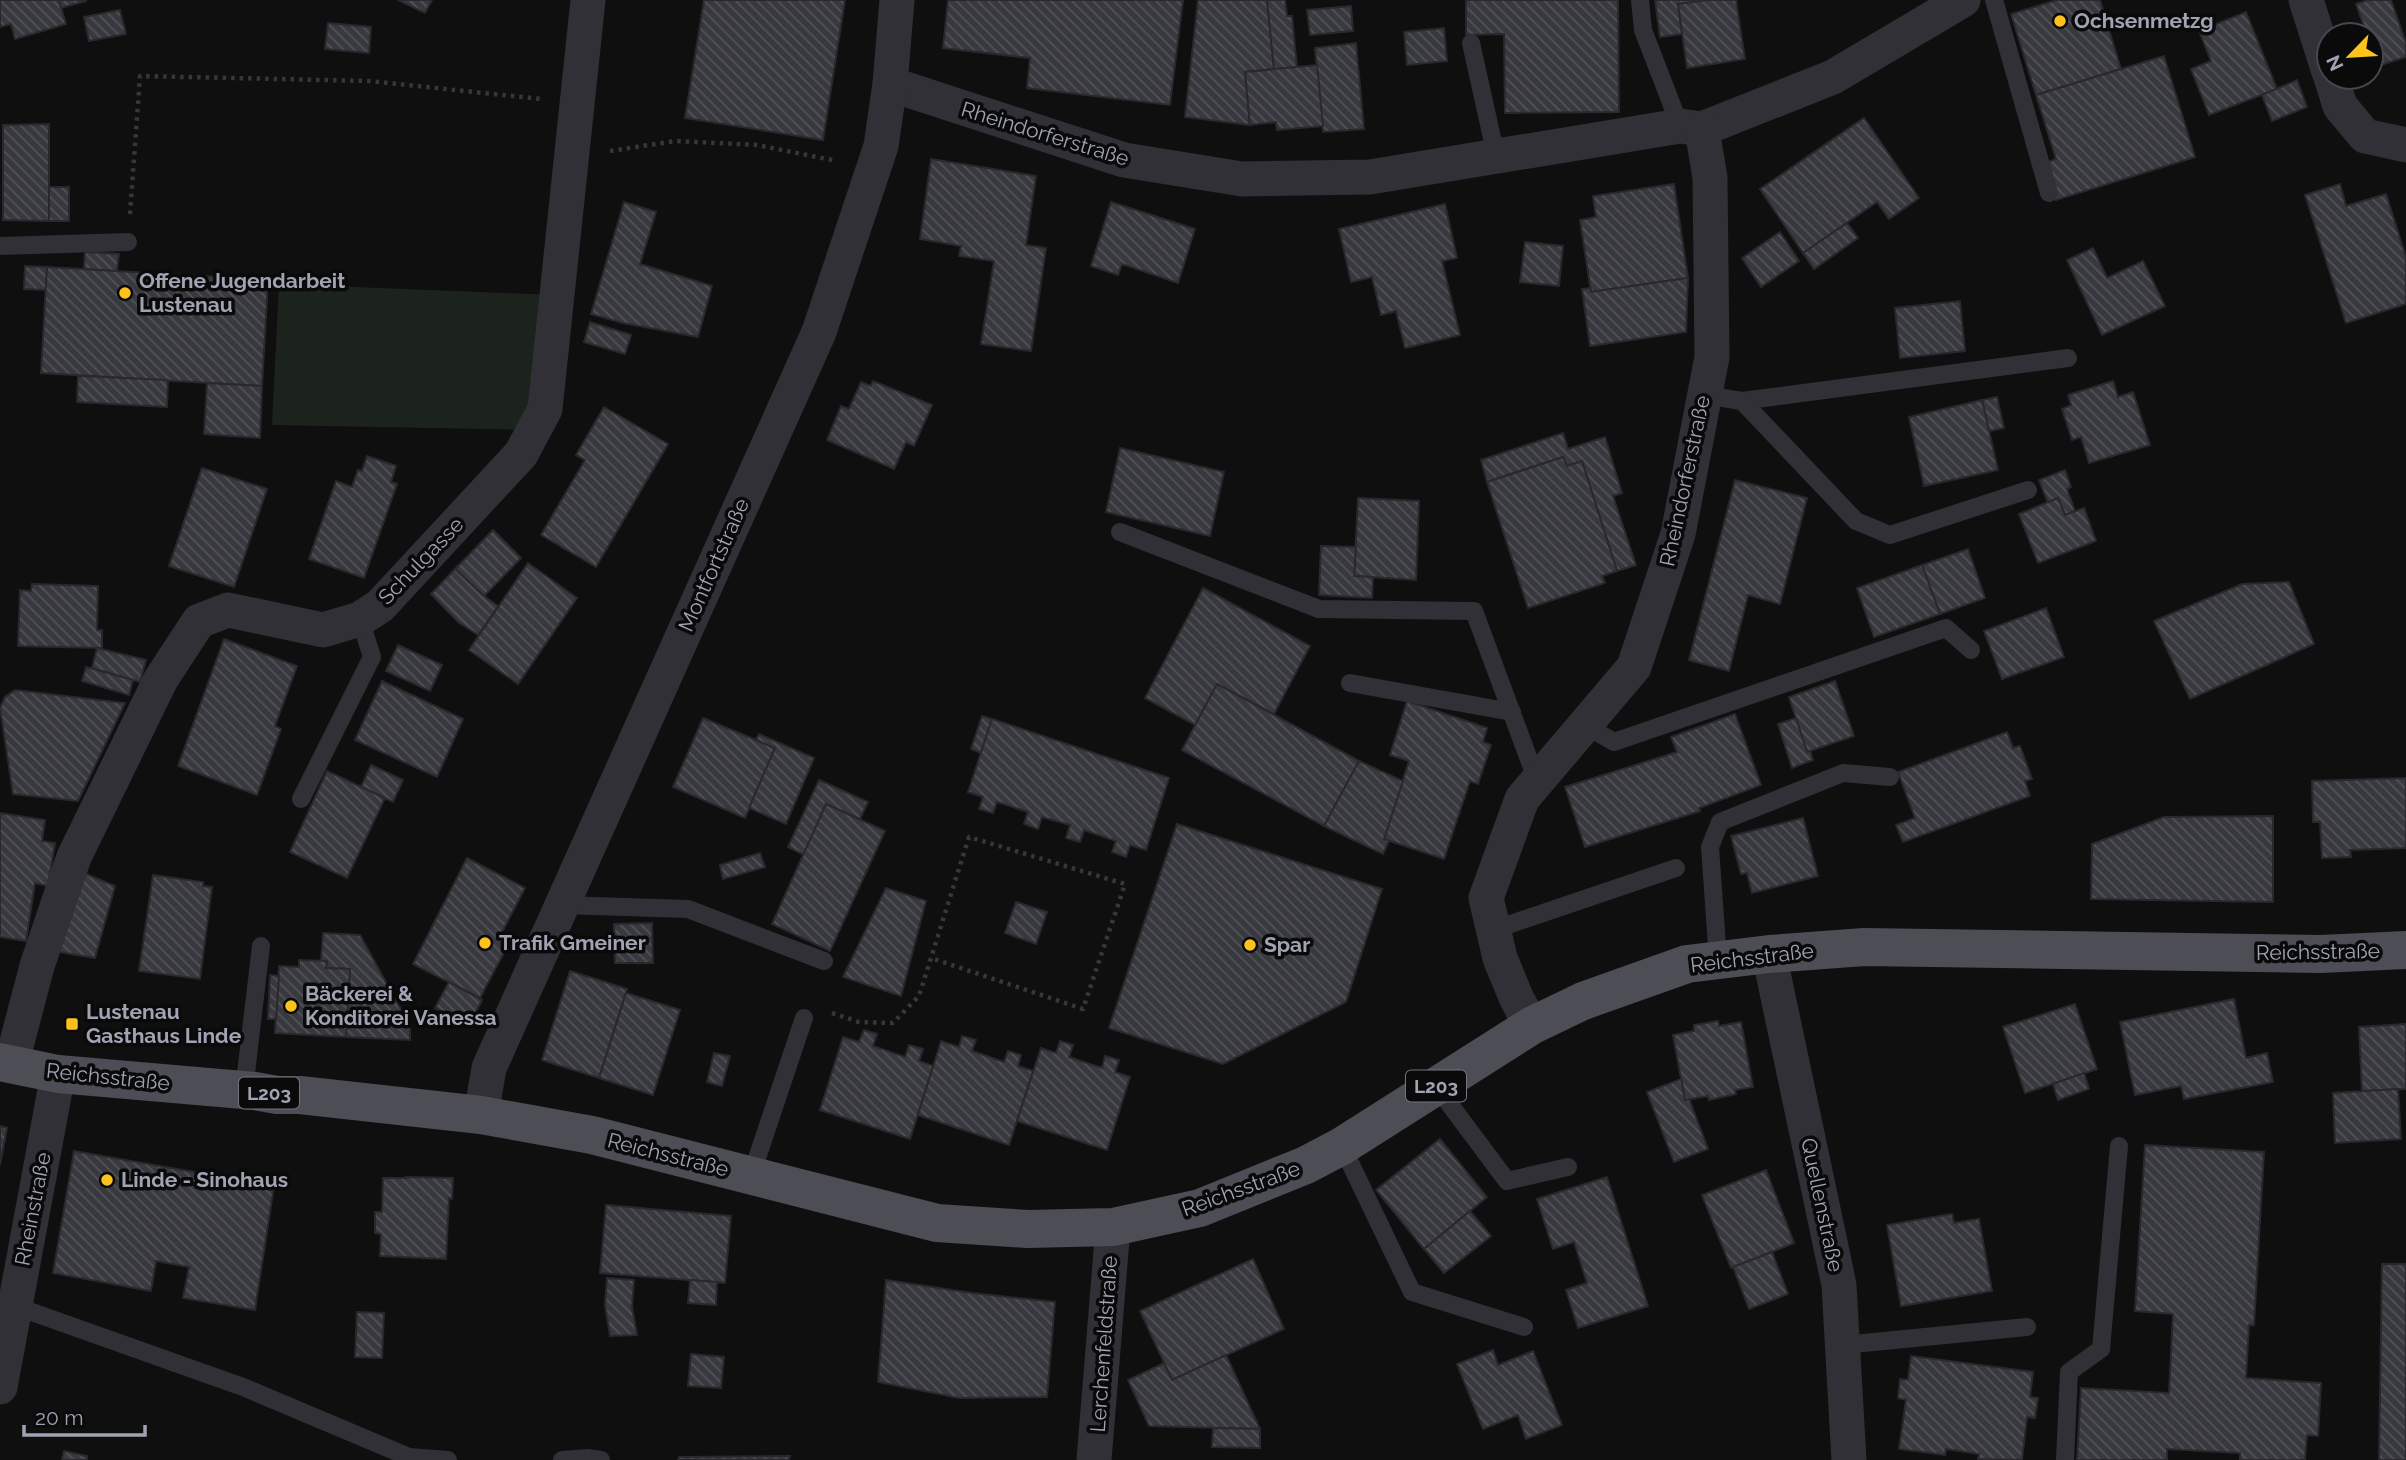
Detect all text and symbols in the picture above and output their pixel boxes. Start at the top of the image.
place label: Ochsenmetzg [2074,8,2214,33]
marker: Ochsenmetzg [2052,13,2068,29]
north arrow [2315,21,2385,91]
text: N [2322,52,2348,74]
street label: Rheindorferstraße [958,96,1132,171]
place label: Offene Jugendarbeit Lustenau [139,268,345,317]
marker: Offene Jugendarbeit Lustenau [117,285,133,301]
street label: Rheindorferstraße [1654,393,1715,569]
street label: Montfortstraße [673,494,754,635]
street label: Schulgasse [373,512,468,610]
place label: Trafik Gmeiner [499,930,646,955]
place label: Spar [1264,932,1310,957]
marker: Trafik Gmeiner [477,935,493,951]
marker: Spar [1242,937,1258,953]
street label: Reichsstraße [1689,938,1815,977]
street label: Reichsstraße [2256,938,2380,965]
place label: Bäckerei & Konditorei Vanessa [305,981,497,1030]
marker: Bäckerei & Konditorei Vanessa [283,998,299,1014]
place label: Lustenau Gasthaus Linde [86,999,242,1048]
marker: Lustenau Gasthaus Linde [64,1016,80,1032]
street label: Reichsstraße [45,1058,171,1095]
road number: L203 [1406,1070,1466,1102]
road number: L203 [239,1078,299,1108]
street label: Reichsstraße [605,1127,731,1182]
street label: Quellenstraße [1796,1136,1849,1274]
street label: Rheinstraße [9,1150,56,1268]
street label: Reichsstraße [1178,1156,1303,1221]
place label: Linde - Sinohaus [121,1167,288,1192]
marker: Linde - Sinohaus [99,1172,115,1188]
street label: Lerchenfeldstraße [1085,1255,1122,1433]
scale bar [24,1394,145,1438]
text: 20 m [35,1405,83,1430]

